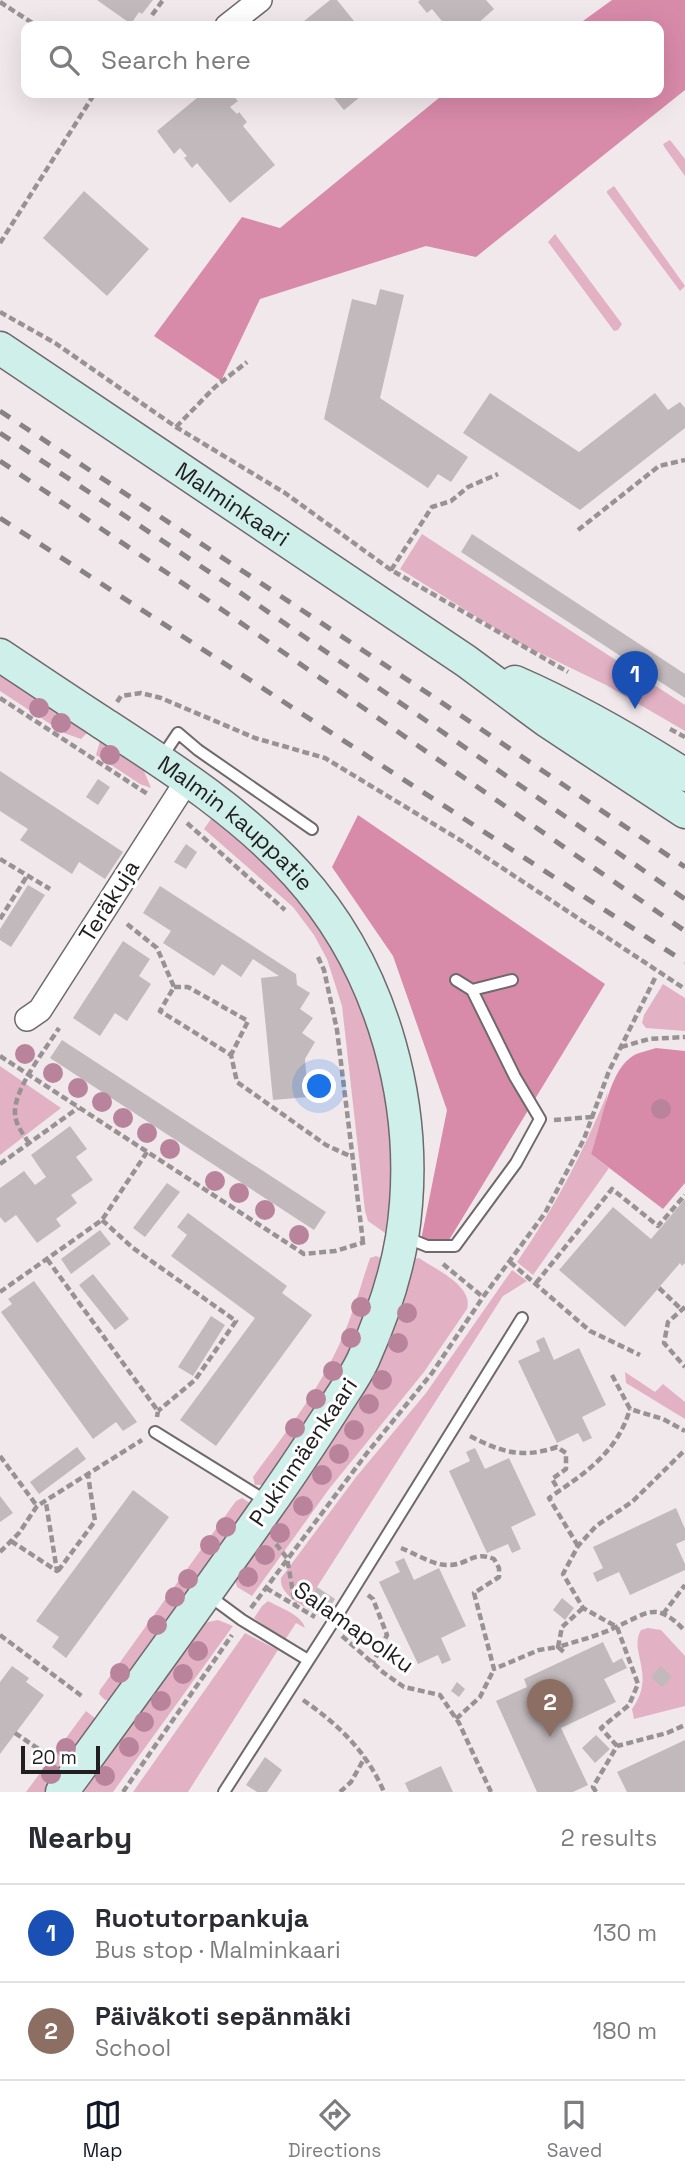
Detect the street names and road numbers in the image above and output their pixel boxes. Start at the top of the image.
street label: Malminkaari [170,455,295,553]
street label: Malmin kauppatie [152,749,320,897]
street label: Teräkuja [72,854,146,948]
street label: Pukinmäenkaari [242,1372,364,1532]
street label: Salamapolku [288,1574,420,1680]

